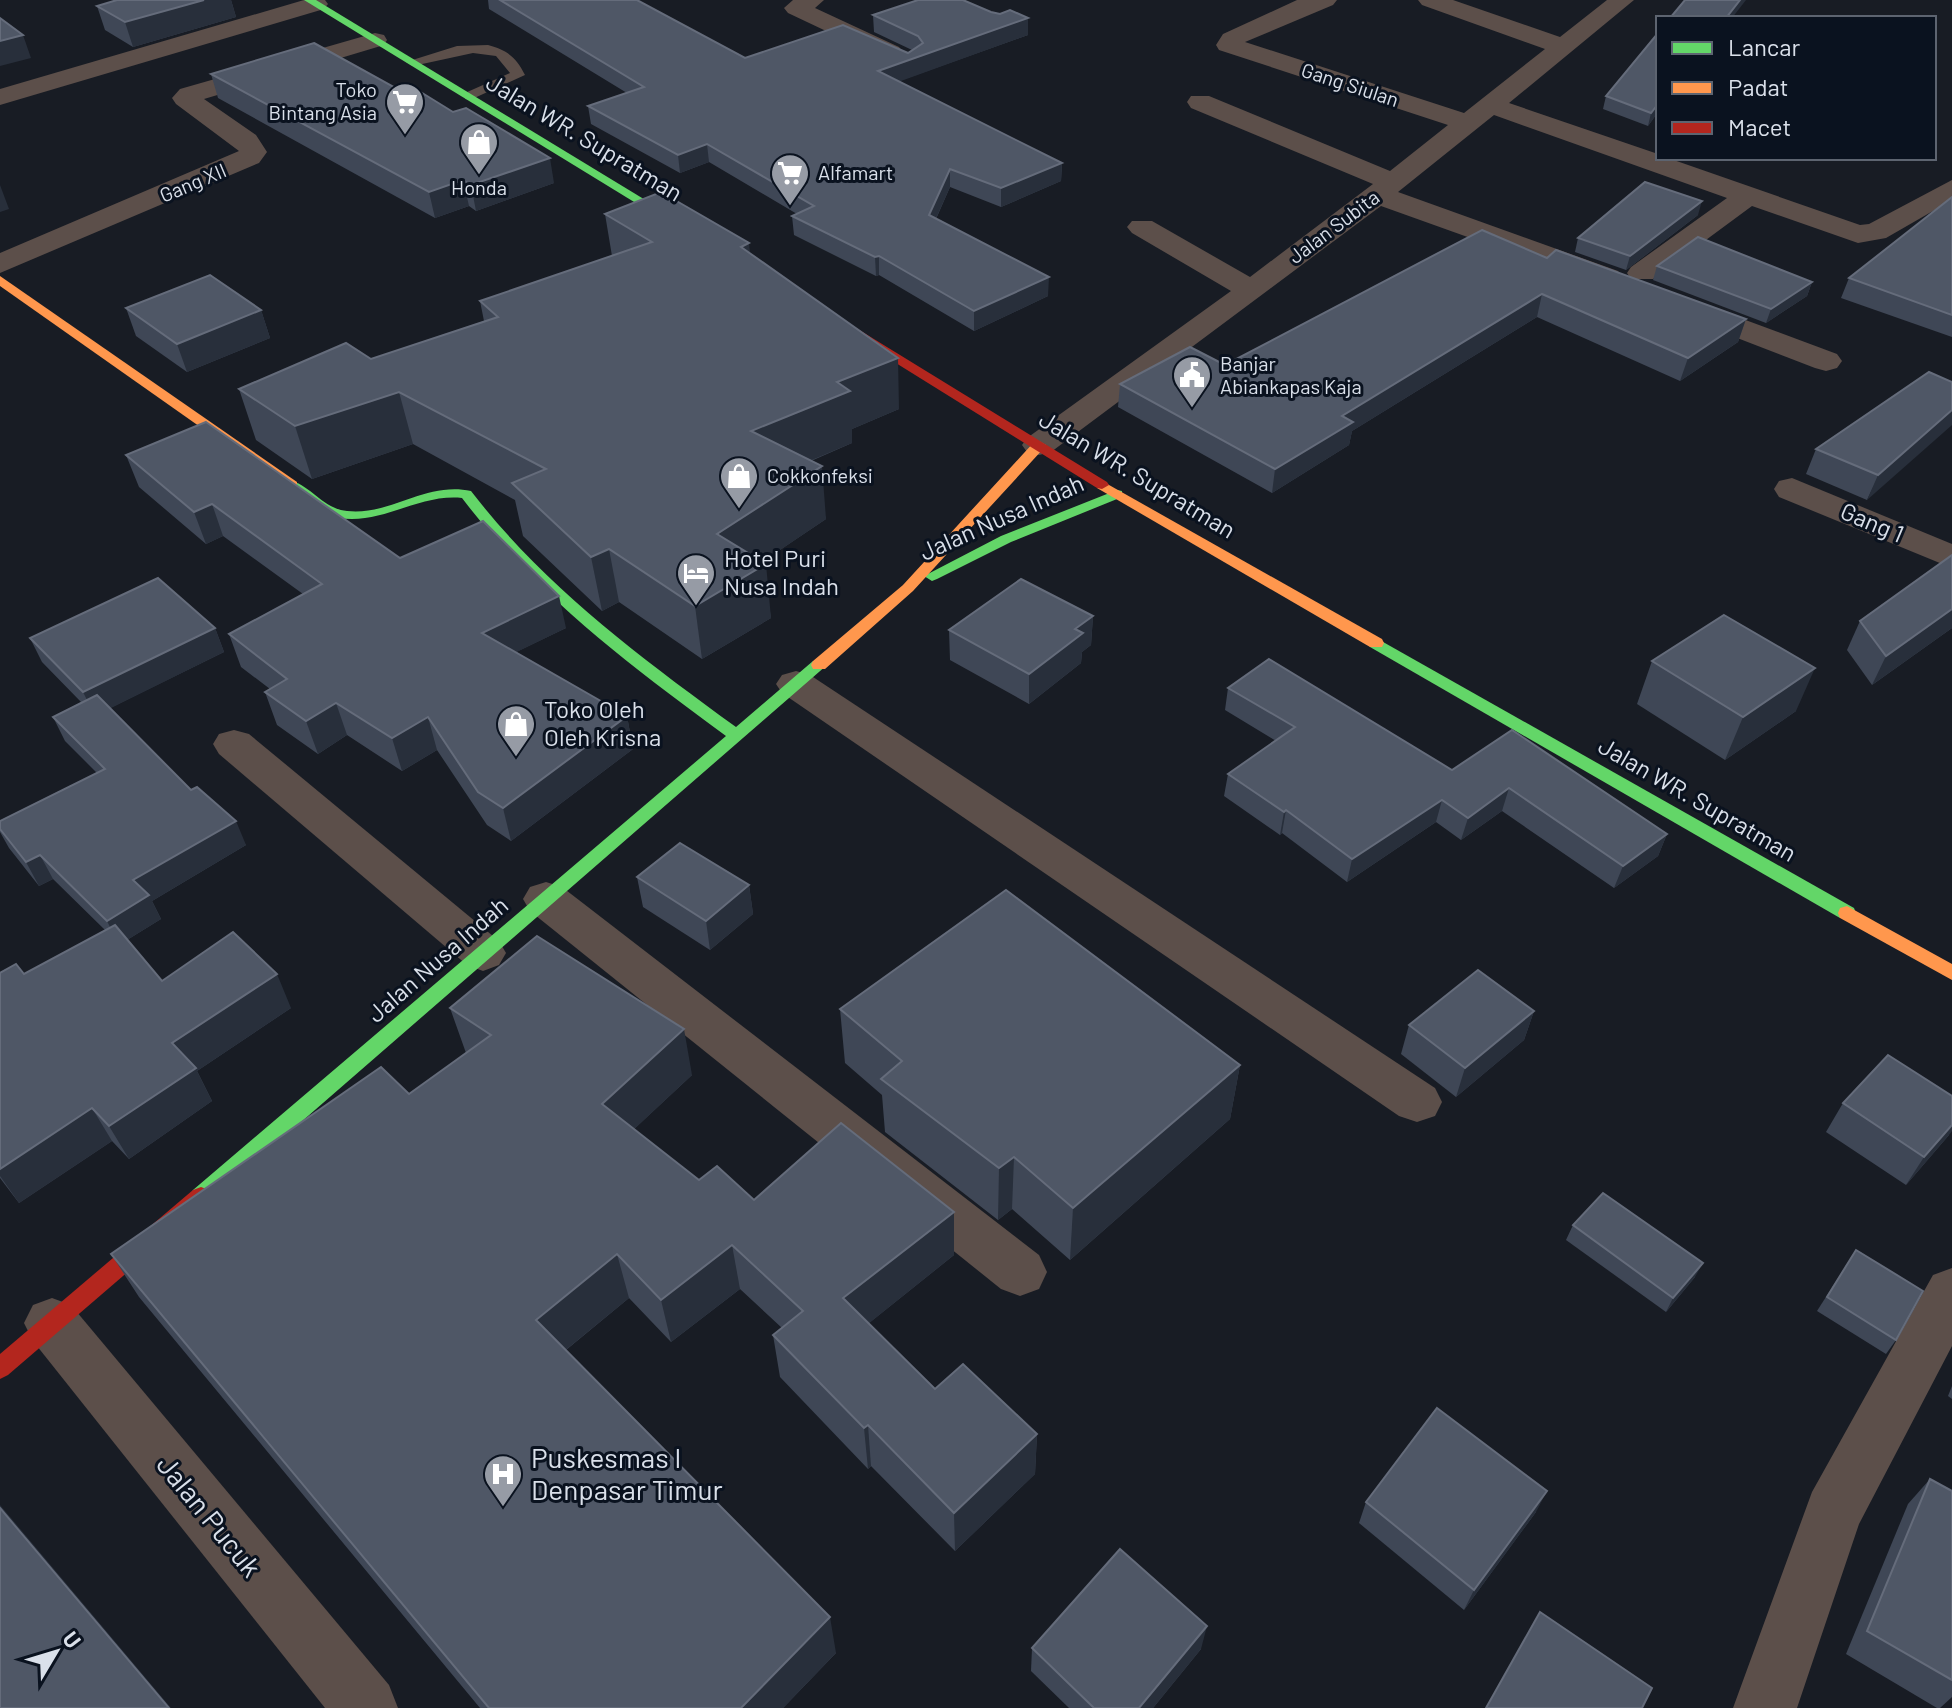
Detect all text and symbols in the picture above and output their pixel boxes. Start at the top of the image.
legend [1656,16,1936,160]
text: Lancar [1728,32,1800,61]
street label: Gang Siulan [1299,57,1402,111]
street label: Jalan WR. Supratman [481,67,688,207]
text: Padat [1728,72,1788,101]
place label: Toko Bintang Asia [269,77,377,124]
supermarket icon: Toko Bintang Asia [384,81,426,136]
text: Macet [1728,112,1791,141]
shop icon: Honda [458,121,500,176]
supermarket icon: Alfamart [769,152,811,207]
street label: Gang XII [156,157,230,207]
place label: Alfamart [818,160,893,184]
place label: Honda [451,175,507,199]
street label: Jalan Subita [1283,184,1383,268]
place label: Banjar Abiankapas Kaja [1220,351,1362,398]
public building icon: Banjar Abiankapas Kaja [1171,354,1213,409]
street label: Jalan WR. Supratman [1034,404,1241,544]
shop icon: Cokkonfeksi [718,455,760,510]
place label: Cokkonfeksi [767,463,873,487]
street label: Jalan Nusa Indah [915,467,1088,566]
street label: Gang 1 [1837,495,1909,548]
place label: Hotel Puri Nusa Indah [724,543,839,600]
hotel icon: Hotel Puri Nusa Indah [675,552,717,607]
place label: Toko Oleh Oleh Krisna [544,694,661,751]
shop icon: Toko Oleh Oleh Krisna [495,703,537,758]
street label: Jalan WR. Supratman [1594,730,1802,867]
street label: Jalan Nusa Indah [361,890,513,1028]
place label: Puskesmas I Denpasar Timur [531,1440,723,1506]
street label: Jalan Pucuk [150,1448,269,1583]
hospital icon: Puskesmas I Denpasar Timur [482,1453,524,1508]
north arrow [16,1612,96,1692]
text: U [58,1626,87,1653]

